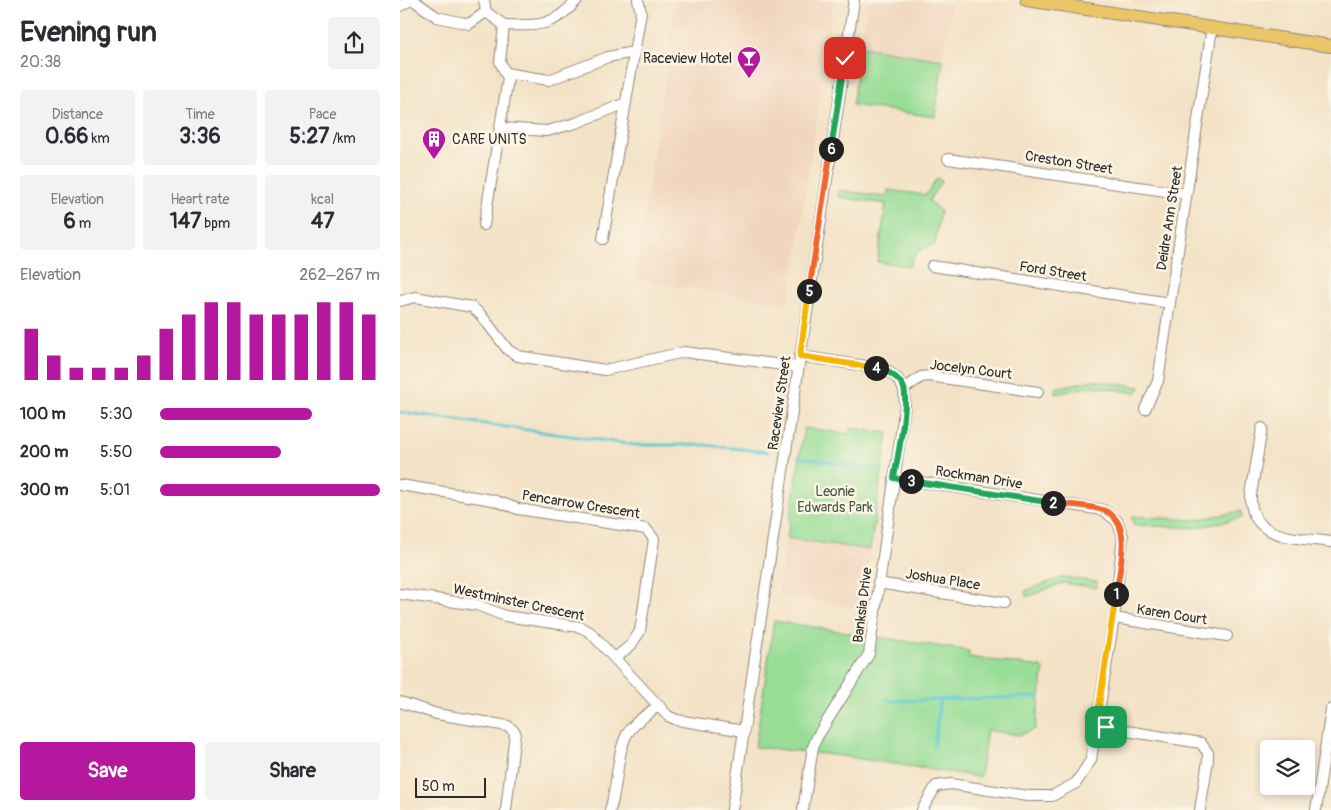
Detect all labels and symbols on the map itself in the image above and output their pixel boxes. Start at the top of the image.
pin [824,37,866,79]
bar icon: Raceview Hotel [736,45,762,79]
place label: Raceview Hotel [643,50,732,67]
building icon: CARE UNITS [421,126,447,160]
place label: CARE UNITS [452,131,527,148]
pin: 6 [818,136,844,162]
street label: Creston Street [1024,147,1114,178]
street label: Deidre Ann Street [1153,164,1186,272]
street label: Ford Street [1018,258,1088,285]
pin: 5 [796,278,822,304]
street label: Raceview Street [764,355,795,451]
pin: 4 [864,356,888,380]
street label: Jocelyn Court [929,356,1013,383]
street label: Rockman Drive [934,462,1024,493]
pin: 3 [898,468,924,494]
park label: Leonie Edwards Park [797,483,873,516]
street label: Pencarrow Crescent [521,487,641,522]
pin: 2 [1040,490,1066,516]
street label: Joshua Place [904,565,981,594]
street label: Banksia Drive [849,566,876,644]
street label: Westminster Crescent [452,580,586,625]
pin: 1 [1104,582,1128,606]
street label: Karen Court [1135,601,1209,629]
pin [1085,706,1127,748]
scale bar [415,775,486,798]

